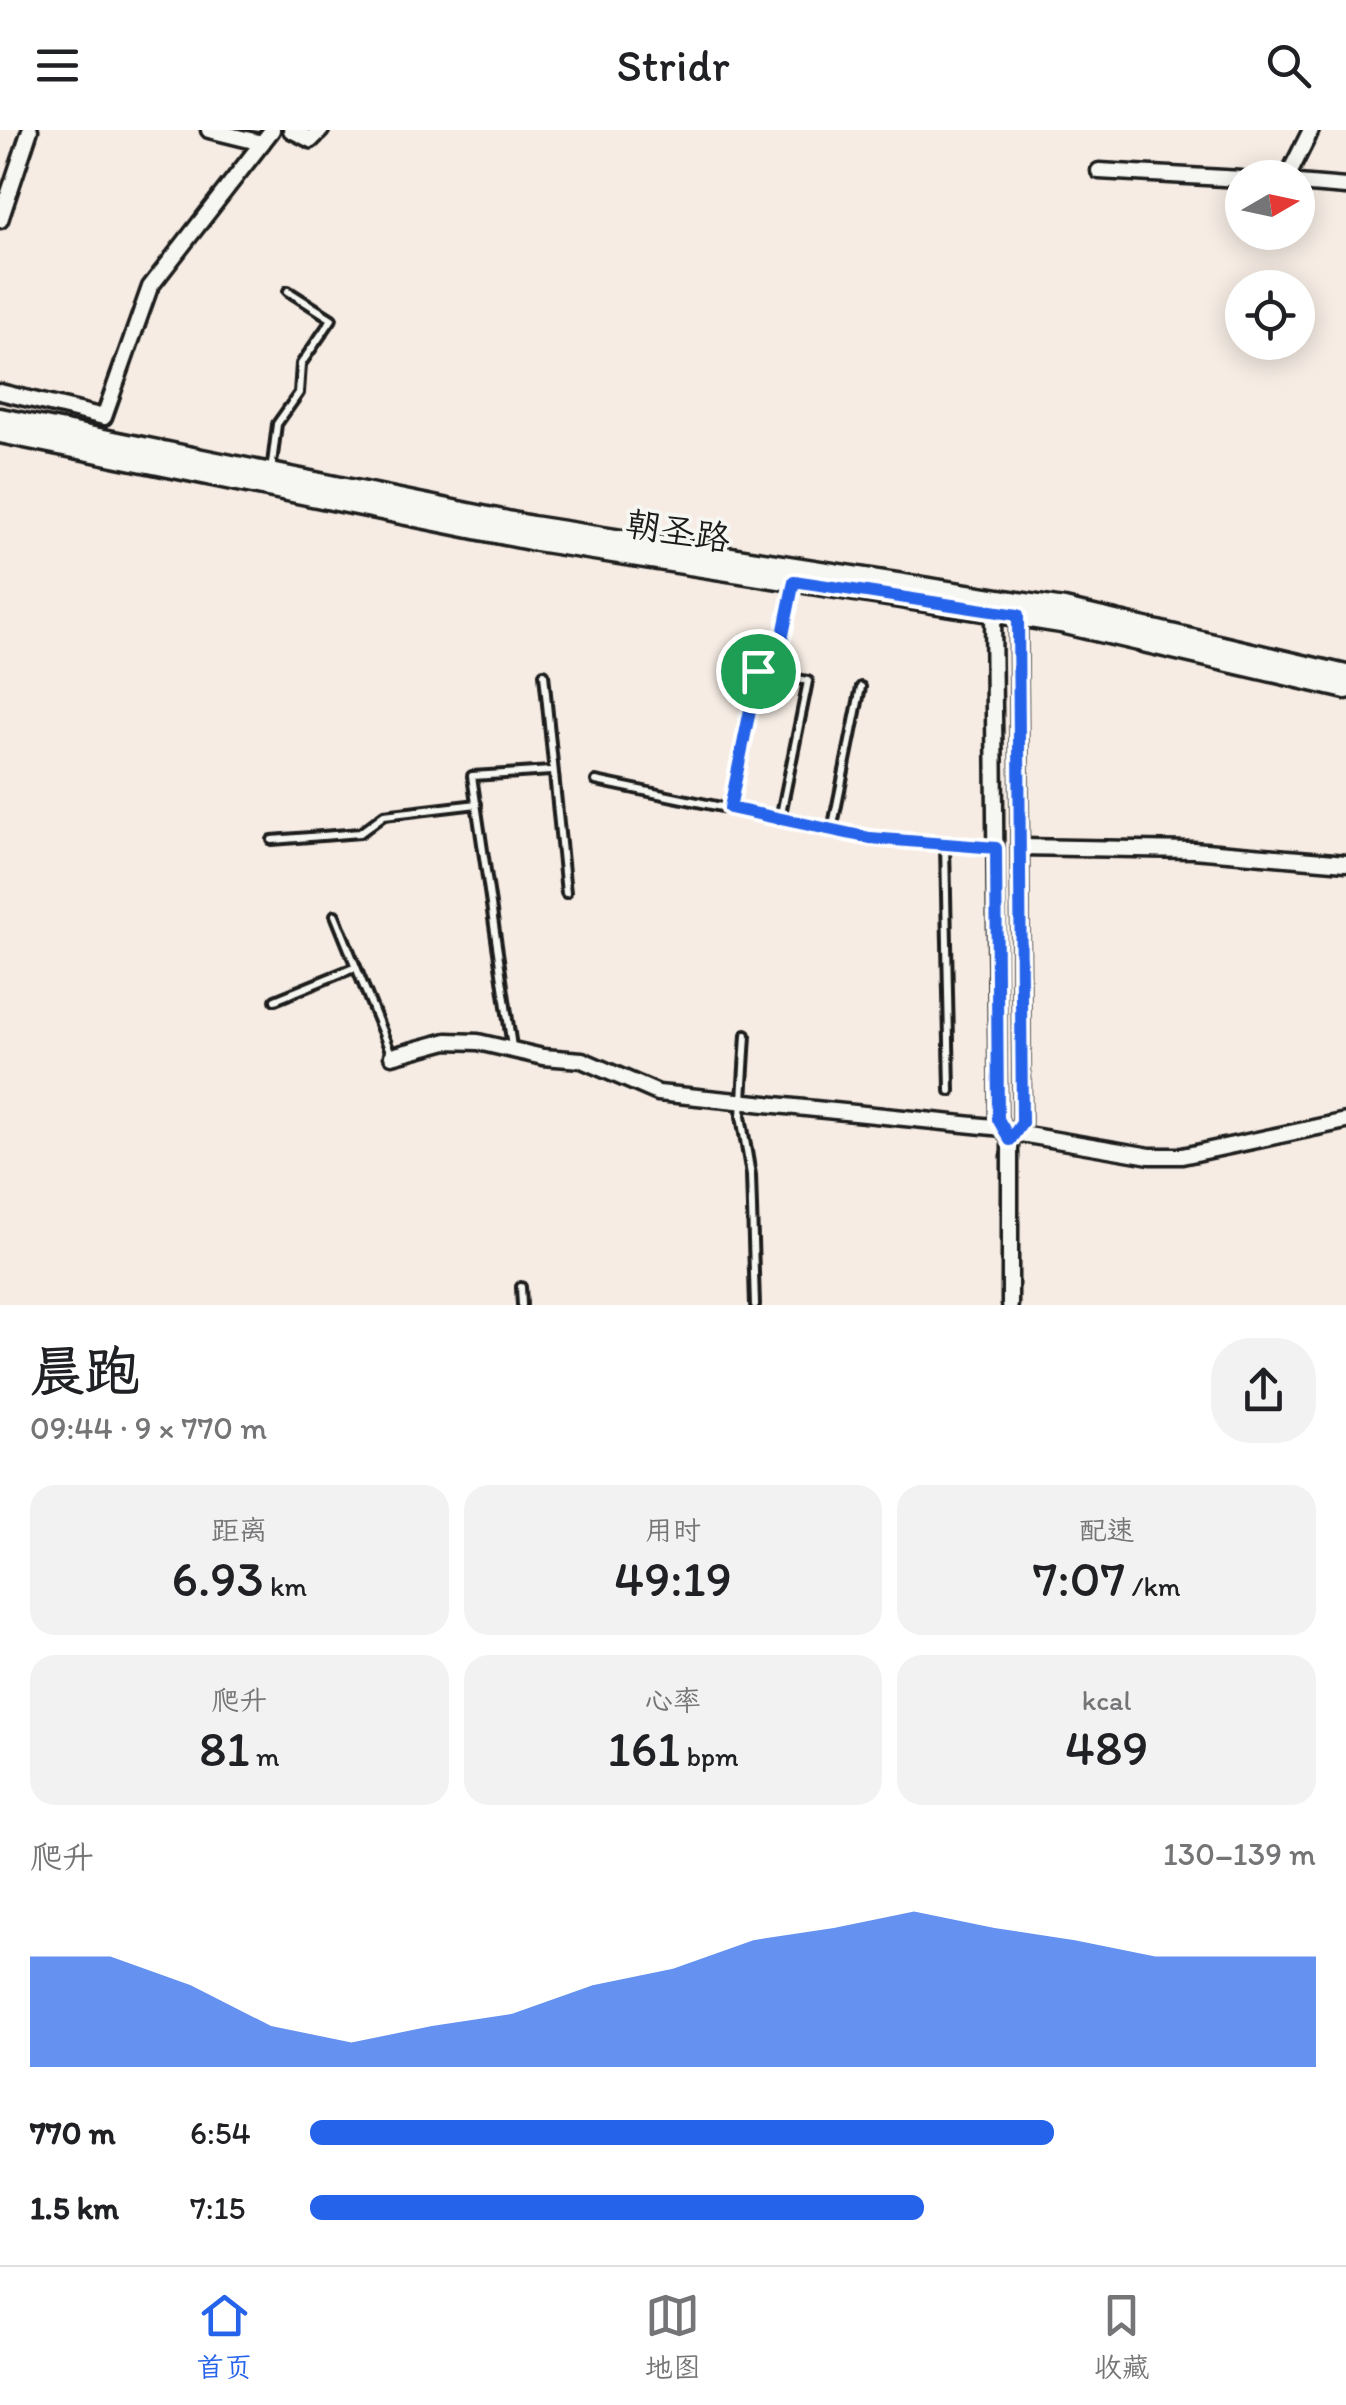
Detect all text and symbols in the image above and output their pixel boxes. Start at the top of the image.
icon: menu [30,38,85,93]
text: Stridr [616,38,730,92]
icon: search [1261,38,1316,93]
north arrow [1225,160,1315,250]
map controls [1225,160,1315,360]
button: locate [1225,270,1315,360]
street label: 朝圣路 [623,502,733,560]
pin [716,629,801,714]
icon: arrive [731,644,786,699]
text: 晨跑 [30,1338,140,1404]
button: share [1211,1338,1316,1443]
text: 09:44 · 9 × 770 m [30,1409,267,1447]
text: 距离 [211,1513,267,1547]
text: 用时 [645,1513,701,1547]
text: 配速 [1079,1513,1135,1547]
text: 6.93 [172,1548,264,1609]
text: 49:19 [614,1548,732,1609]
text: 7:07 [1033,1548,1125,1609]
text: km [264,1569,307,1603]
text: /km [1125,1569,1181,1603]
text: 爬升 [211,1683,267,1717]
text: 心率 [645,1683,701,1717]
text: kcal [1082,1683,1132,1717]
text: 489 [1065,1717,1148,1778]
text: 81 [199,1718,250,1779]
text: 161 [607,1718,680,1779]
text: m [250,1739,280,1773]
text: bpm [680,1739,739,1773]
text: 130–139 m [1163,1835,1316,1873]
text: 爬升 [30,1838,94,1876]
text: 770 m [30,2114,116,2152]
text: 6:54 [190,2114,251,2152]
text: 1.5 km [30,2189,119,2227]
text: 7:15 [190,2189,245,2227]
tab: 首页 [196,2288,252,2385]
tab: 地图 [645,2288,701,2385]
tab: 收藏 [1094,2288,1150,2385]

